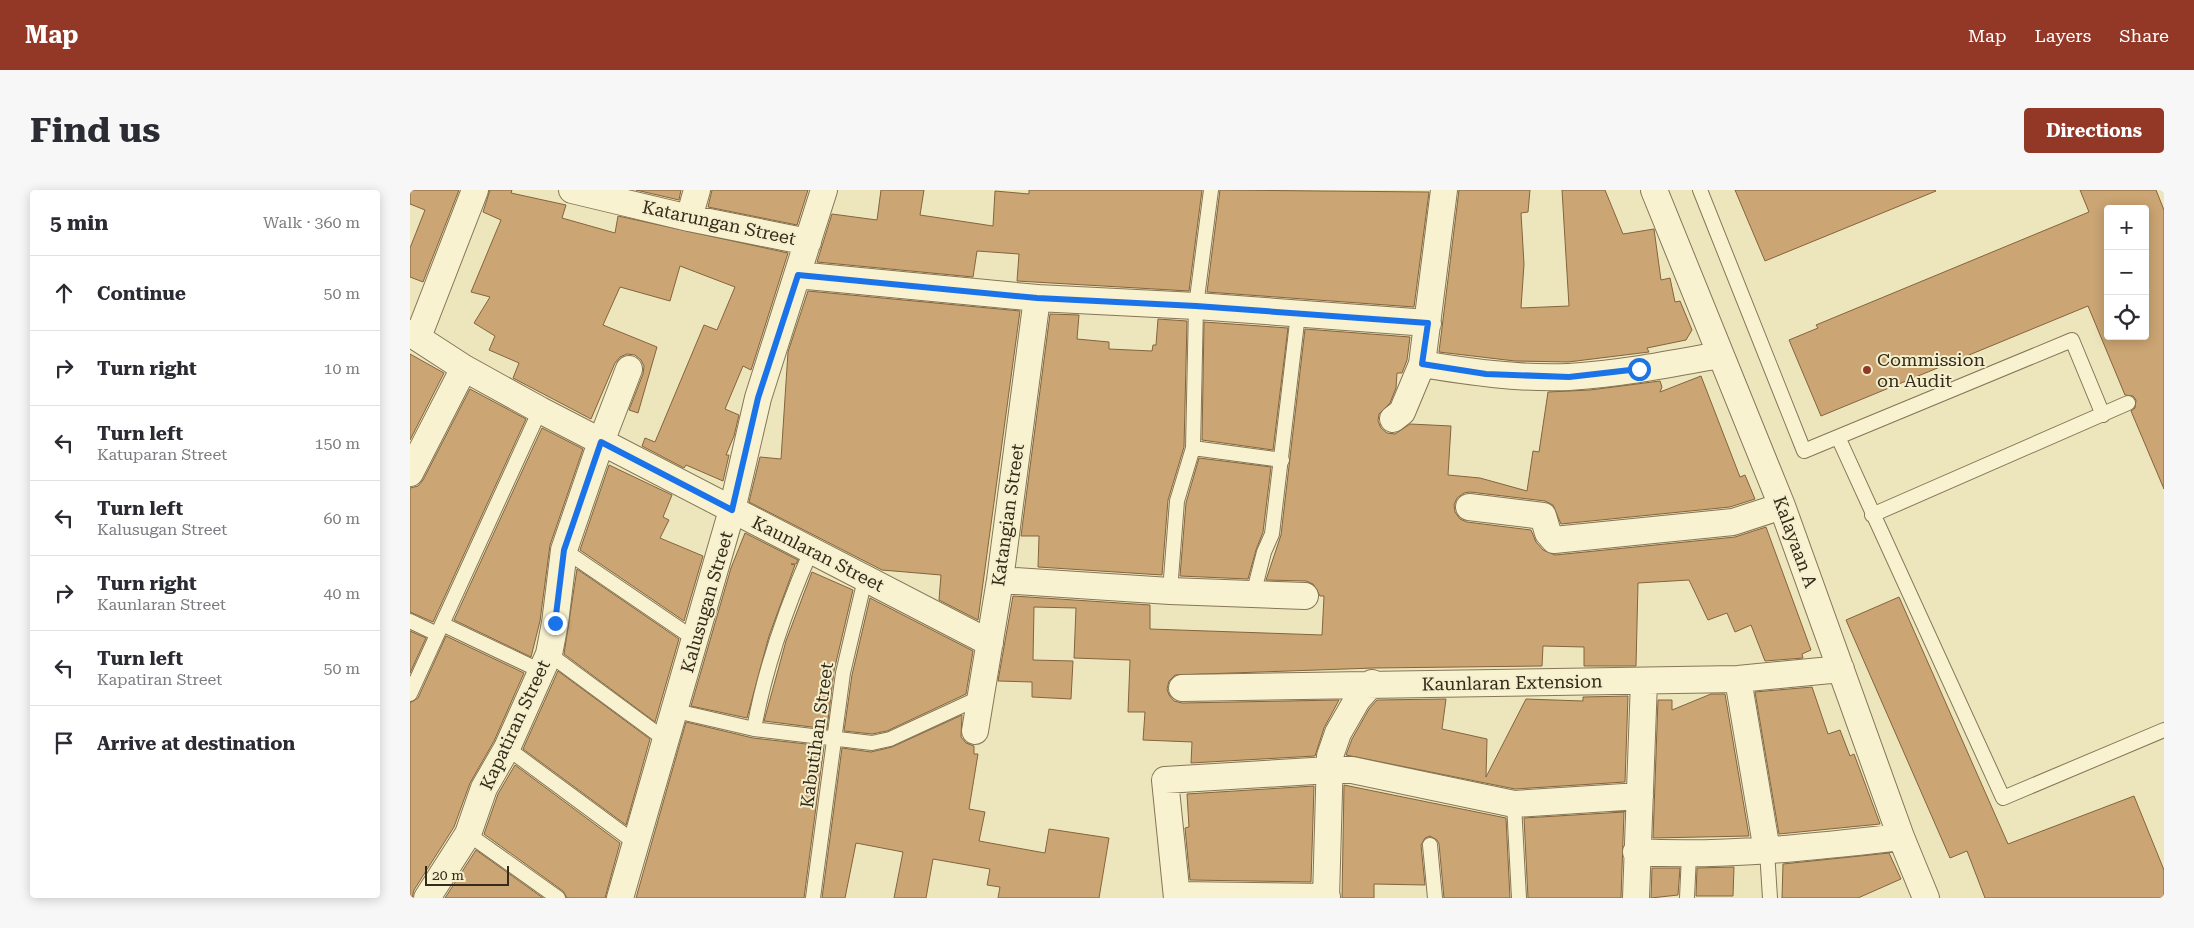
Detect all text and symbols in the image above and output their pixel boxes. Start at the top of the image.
text: Map [25,21,79,49]
text: Map [1968,25,2007,46]
text: Layers [2035,25,2091,46]
text: Share [2119,25,2169,46]
button: Directions [2024,108,2164,153]
text: Find us [30,110,160,151]
street label: Katarungan Street [640,196,798,249]
map controls [2104,205,2149,340]
button: + [2104,205,2149,250]
text: 5 min [50,211,108,235]
text: Walk · 360 m [263,213,360,232]
button: − [2104,250,2149,295]
icon: ahead [50,279,78,307]
text: Continue [97,282,186,305]
text: 50 m [323,284,360,303]
button: locate [2104,295,2149,340]
place label: Commission on Audit [1877,349,1986,391]
icon: right [50,354,78,382]
text: Turn right [97,357,197,380]
route start [1628,358,1651,381]
text: 10 m [323,359,360,378]
marker: Commission on Audit [1861,364,1873,376]
text: Turn left [97,422,183,445]
icon: left [50,429,78,457]
text: 150 m [314,434,360,453]
street label: Katangian Street [987,442,1028,588]
text: Katuparan Street [97,445,227,464]
street label: Kalayaan A [1769,493,1822,591]
text: Turn left [97,497,183,520]
icon: left [50,504,78,532]
text: 60 m [323,509,360,528]
street label: Kaunlaran Street [749,511,888,596]
text: Kalusugan Street [97,520,227,539]
street label: Kalusugan Street [676,528,737,675]
text: Turn right [97,572,197,595]
icon: right [50,579,78,607]
text: 40 m [323,584,360,603]
text: Kaunlaran Street [97,595,226,614]
route end [544,612,567,635]
text: Turn left [97,647,183,670]
icon: left [50,654,78,682]
street label: Kapatiran Street [475,656,554,793]
text: 50 m [323,659,360,678]
street label: Kabutihan Street [796,660,837,809]
text: Kapatiran Street [97,670,222,689]
street label: Kaunlaran Extension [1421,670,1603,695]
icon: arrive [50,729,78,757]
text: Arrive at destination [97,732,295,755]
scale bar [425,863,509,886]
text: 20 m [432,867,464,883]

